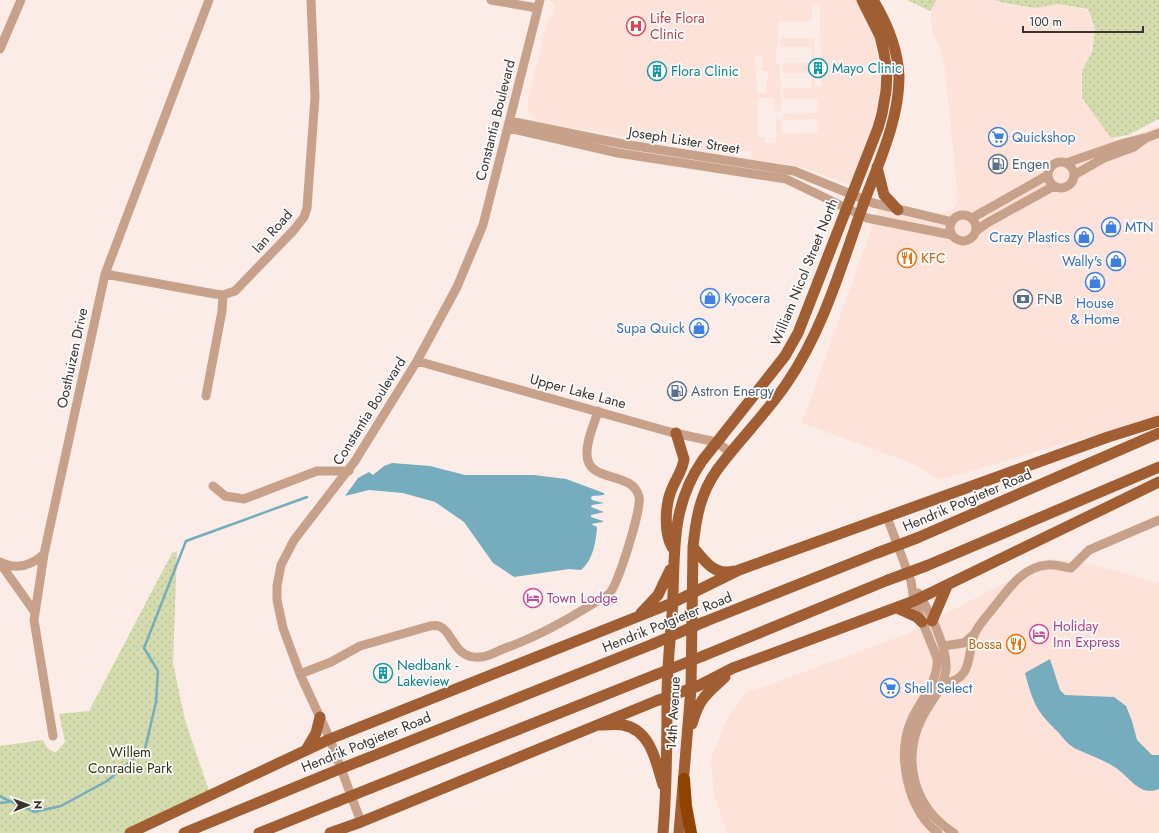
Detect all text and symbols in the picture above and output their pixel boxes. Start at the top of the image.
place label: Life Flora Clinic [650,8,705,44]
scale bar [1023,8,1143,34]
text: 100 m [1029,13,1062,31]
hospital icon: Life Flora Clinic [625,15,647,37]
street label: Constantia Boulevard [470,57,520,183]
building icon: Mayo Clinic [807,57,829,79]
place label: Mayo Clinic [832,58,902,78]
building icon: Flora Clinic [646,60,668,82]
place label: Flora Clinic [671,61,739,81]
street label: Joseph Lister Street [625,121,741,159]
supermarket icon: Quickshop [987,126,1009,148]
place label: Quickshop [1012,127,1076,147]
fuel station icon: Engen [987,153,1009,175]
place label: Engen [1012,154,1050,174]
street label: William Nicol Street North [765,195,843,349]
street label: Ian Road [247,205,297,257]
shop icon: MTN [1100,216,1122,238]
place label: MTN [1125,217,1154,237]
shop icon: Crazy Plastics [1073,226,1095,248]
place label: Crazy Plastics [989,227,1070,247]
restaurant icon: KFC [896,247,918,269]
place label: KFC [921,248,946,268]
shop icon: Wally's [1105,250,1127,272]
place label: Wally's [1062,251,1102,271]
shop icon: House & Home [1084,271,1106,293]
shop icon: Kyocera [699,287,721,309]
place label: Kyocera [724,288,770,308]
bank icon: FNB [1012,288,1034,310]
place label: FNB [1037,289,1063,309]
place label: House & Home [1070,293,1120,329]
street label: Oosthuizen Drive [52,306,92,410]
shop icon: Supa Quick [688,317,710,339]
place label: Supa Quick [616,318,686,338]
street label: Constantia Boulevard [328,353,410,469]
street label: Upper Lake Lane [528,369,628,413]
fuel station icon: Astron Energy [666,380,688,402]
place label: Astron Energy [691,381,775,401]
street label: Hendrik Potgieter Road [899,464,1035,536]
hotel icon: Town Lodge [522,587,544,609]
street label: Hendrik Potgieter Road [599,587,735,657]
place label: Town Lodge [547,588,618,608]
place label: Holiday Inn Express [1053,616,1120,652]
hotel icon: Holiday Inn Express [1028,623,1050,645]
restaurant icon: Bossa [1005,633,1027,655]
place label: Bossa [969,634,1002,654]
place label: Nedbank - Lakeview [397,655,458,691]
building icon: Nedbank - Lakeview [372,662,394,684]
street label: 14th Avenue [661,676,685,750]
supermarket icon: Shell Select [879,677,901,699]
place label: Shell Select [904,678,973,698]
street label: Hendrik Potgieter Road [298,707,434,777]
park label: Willem Conradie Park [88,742,173,778]
north arrow [8,785,48,825]
text: N [30,800,46,809]

